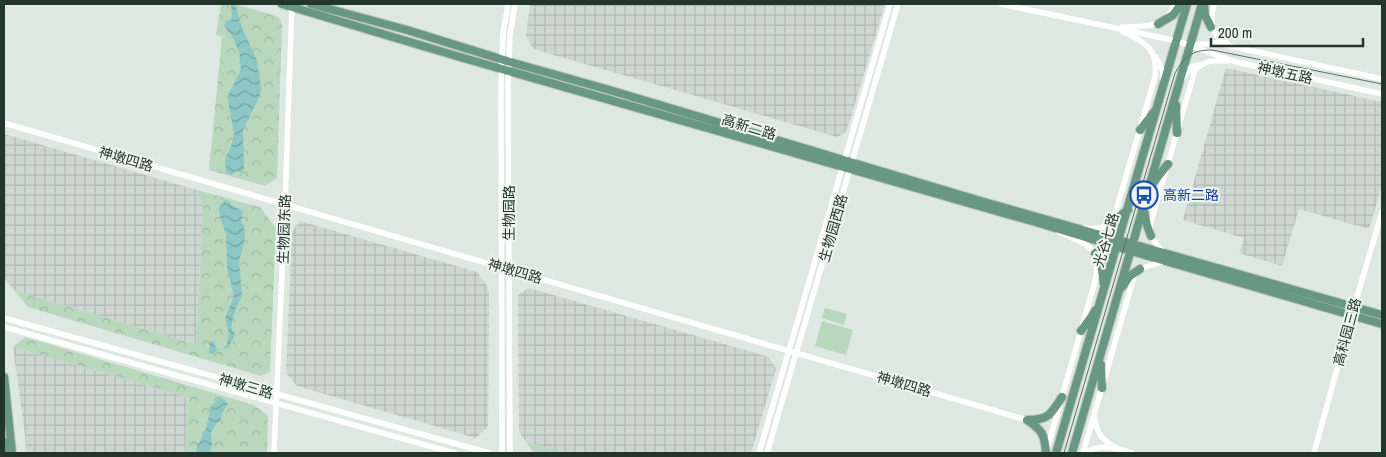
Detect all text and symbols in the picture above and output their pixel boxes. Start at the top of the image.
scale bar [1211,15,1364,47]
text: 200 m [1218,22,1252,43]
street label: 神墩五路 [1256,58,1314,88]
street label: 高新二路 [720,110,778,144]
street label: 神墩四路 [97,143,155,175]
bus stop icon: 高新二路 [1129,180,1159,210]
street label: 生物园路 [500,185,518,241]
place label: 高新二路 [1163,186,1219,204]
street label: 生物园西路 [815,192,851,264]
street label: 生物园东路 [274,194,294,264]
street label: 光谷七路 [1089,211,1123,269]
street label: 神墩四路 [486,255,544,287]
street label: 高科园三路 [1329,296,1365,368]
street label: 神墩四路 [875,368,933,400]
street label: 神墩三路 [217,370,275,402]

